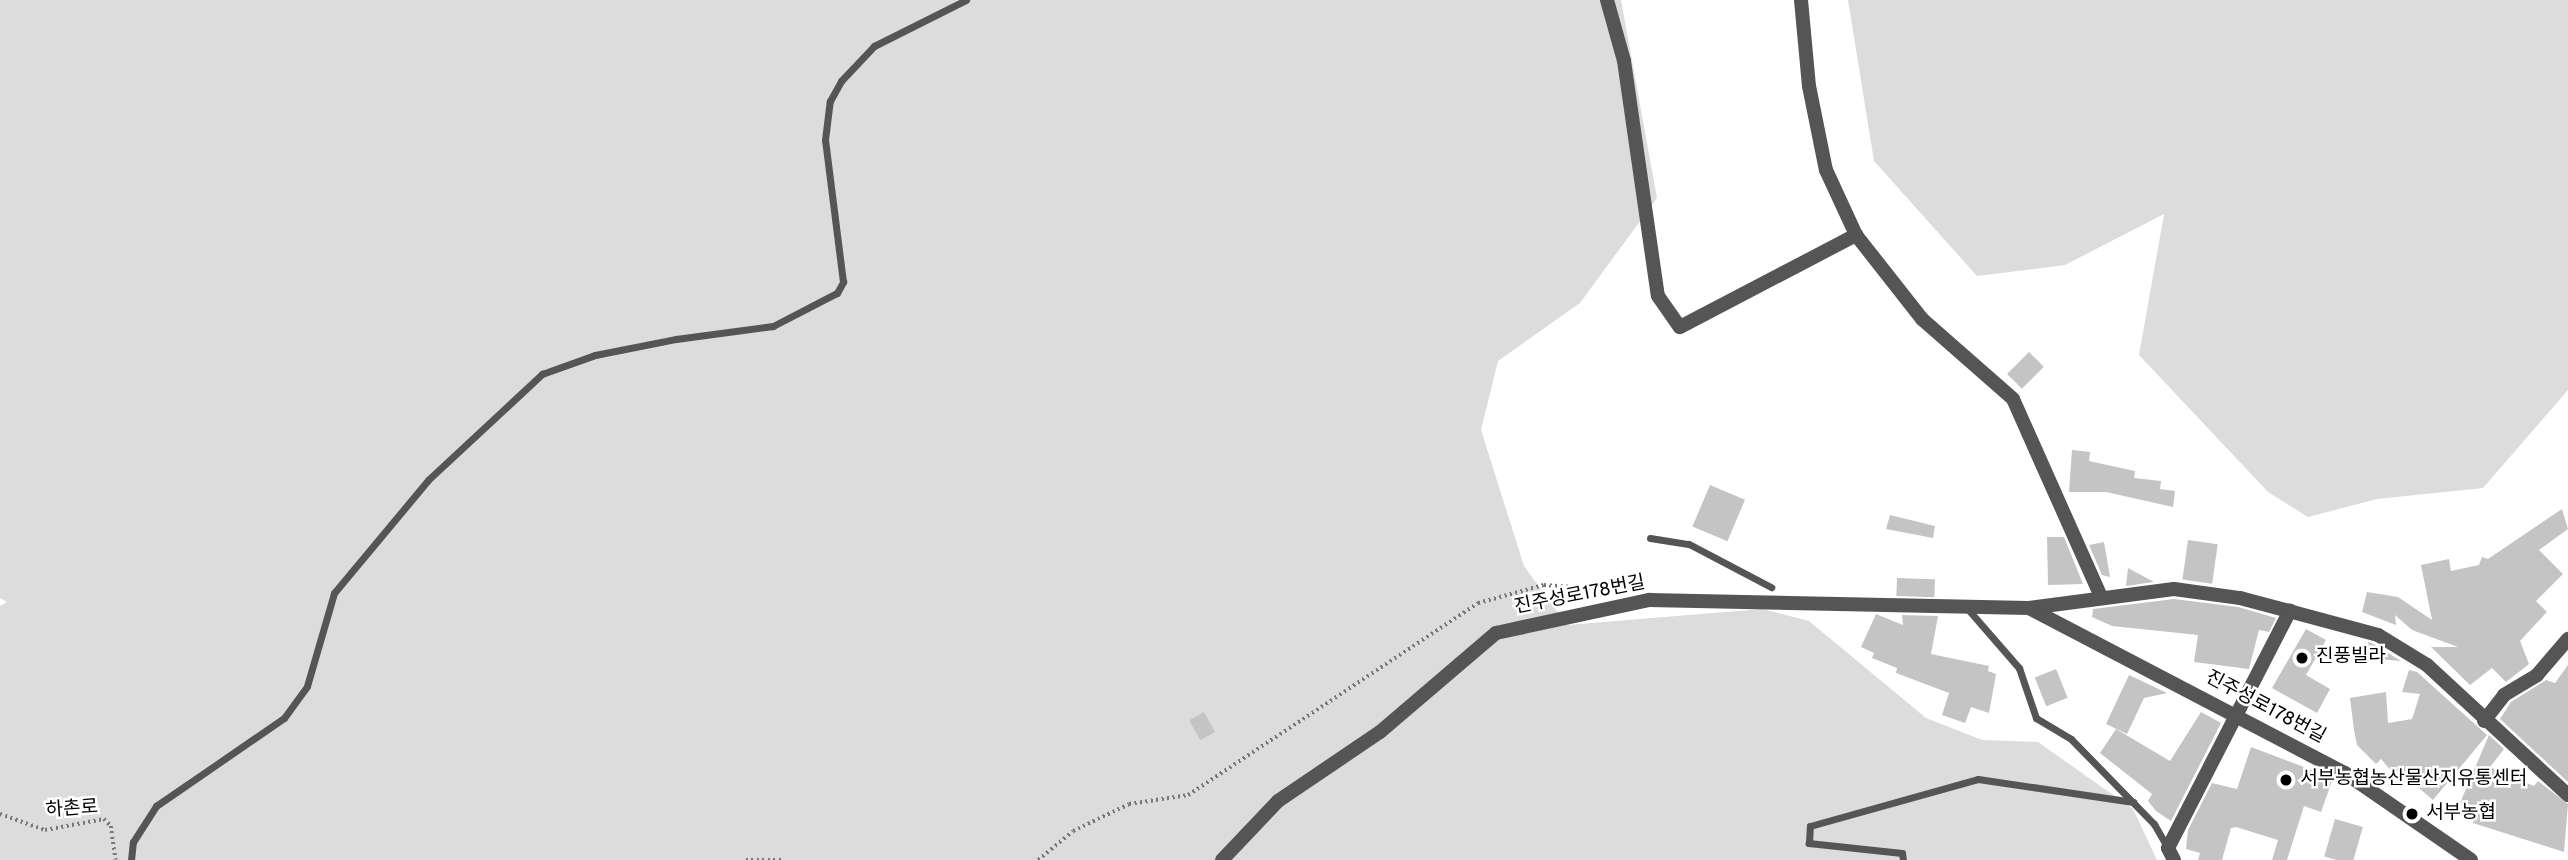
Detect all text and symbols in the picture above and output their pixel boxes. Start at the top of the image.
street label: 진주성로178번길 [1513,572,1647,620]
place label: 진풍빌라 [2316,647,2386,669]
marker: 진풍빌라 [2294,650,2310,666]
street label: 진주성로178번길 [2201,667,2329,749]
place label: 서부농협농산물산지유통센터 [2300,769,2527,791]
marker: 서부농협농산물산지유통센터 [2278,772,2294,788]
street label: 하촌로 [45,797,99,823]
place label: 서부농협 [2426,803,2496,825]
marker: 서부농협 [2404,806,2420,822]

